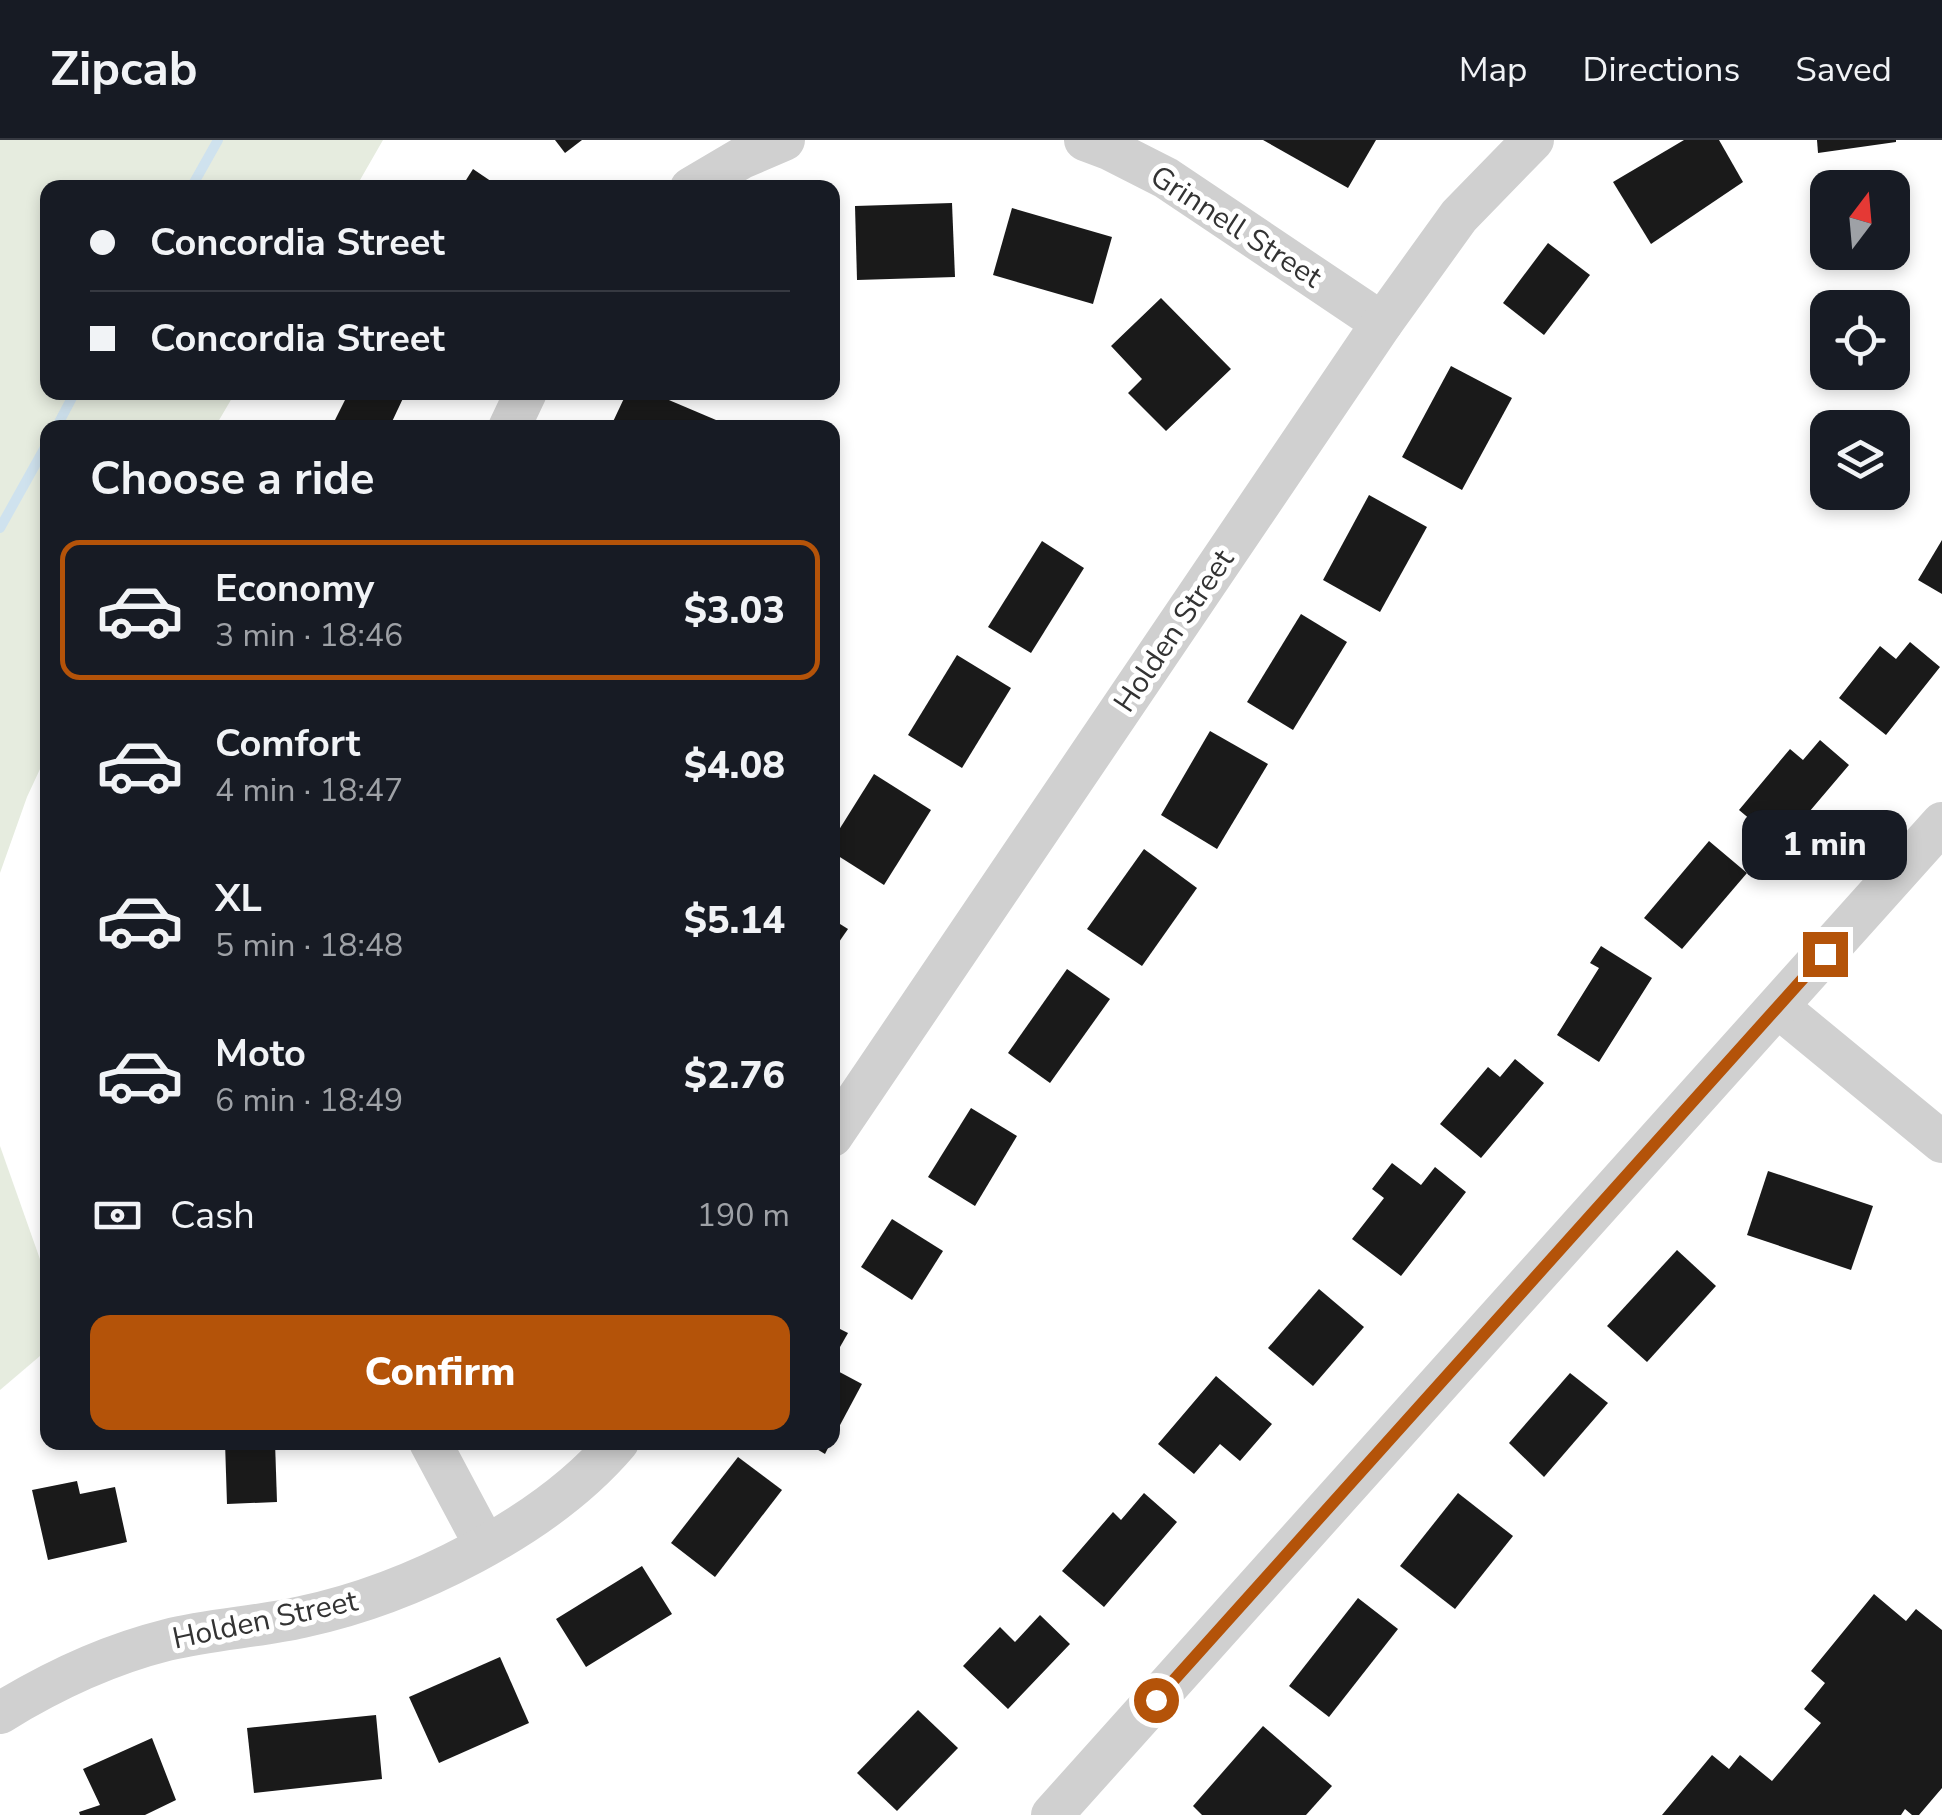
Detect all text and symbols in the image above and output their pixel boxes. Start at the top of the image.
text: Zipcab [50,36,198,102]
text: Map [1459,46,1528,93]
text: Directions [1583,46,1740,93]
text: Saved [1795,46,1892,93]
street label: Grinnell Street [1142,156,1330,298]
north arrow [1810,170,1910,270]
map controls [1810,170,1910,510]
text: Concordia Street [150,217,445,268]
button: locate [1810,290,1910,390]
text: Concordia Street [150,313,445,364]
button: layers [1810,410,1910,510]
text: Choose a ride [90,449,375,510]
street label: Holden Street [1104,541,1244,721]
text: Economy [215,563,374,614]
icon: car [95,565,185,655]
text: $3.03 [684,585,785,636]
text: 3 min · 18:46 [215,614,403,657]
text: Comfort [215,718,360,769]
icon: car [95,720,185,810]
text: $4.08 [684,740,785,791]
text: 4 min · 18:47 [215,769,403,812]
callout: 1 min [1742,809,1908,879]
text: 1 min [1782,823,1867,866]
text: XL [215,873,262,924]
icon: car [95,875,185,965]
text: $5.14 [684,895,785,946]
text: 5 min · 18:48 [215,924,403,967]
route end [1803,932,1848,977]
text: Moto [215,1028,306,1079]
icon: car [95,1030,185,1120]
text: $2.76 [684,1050,785,1101]
text: 6 min · 18:49 [215,1079,403,1122]
icon: cash [90,1188,145,1243]
text: Cash [170,1190,255,1241]
text: 190 m [697,1194,790,1237]
button: Confirm [90,1315,790,1430]
street label: Holden Street [169,1580,362,1660]
route start [1134,1678,1179,1723]

